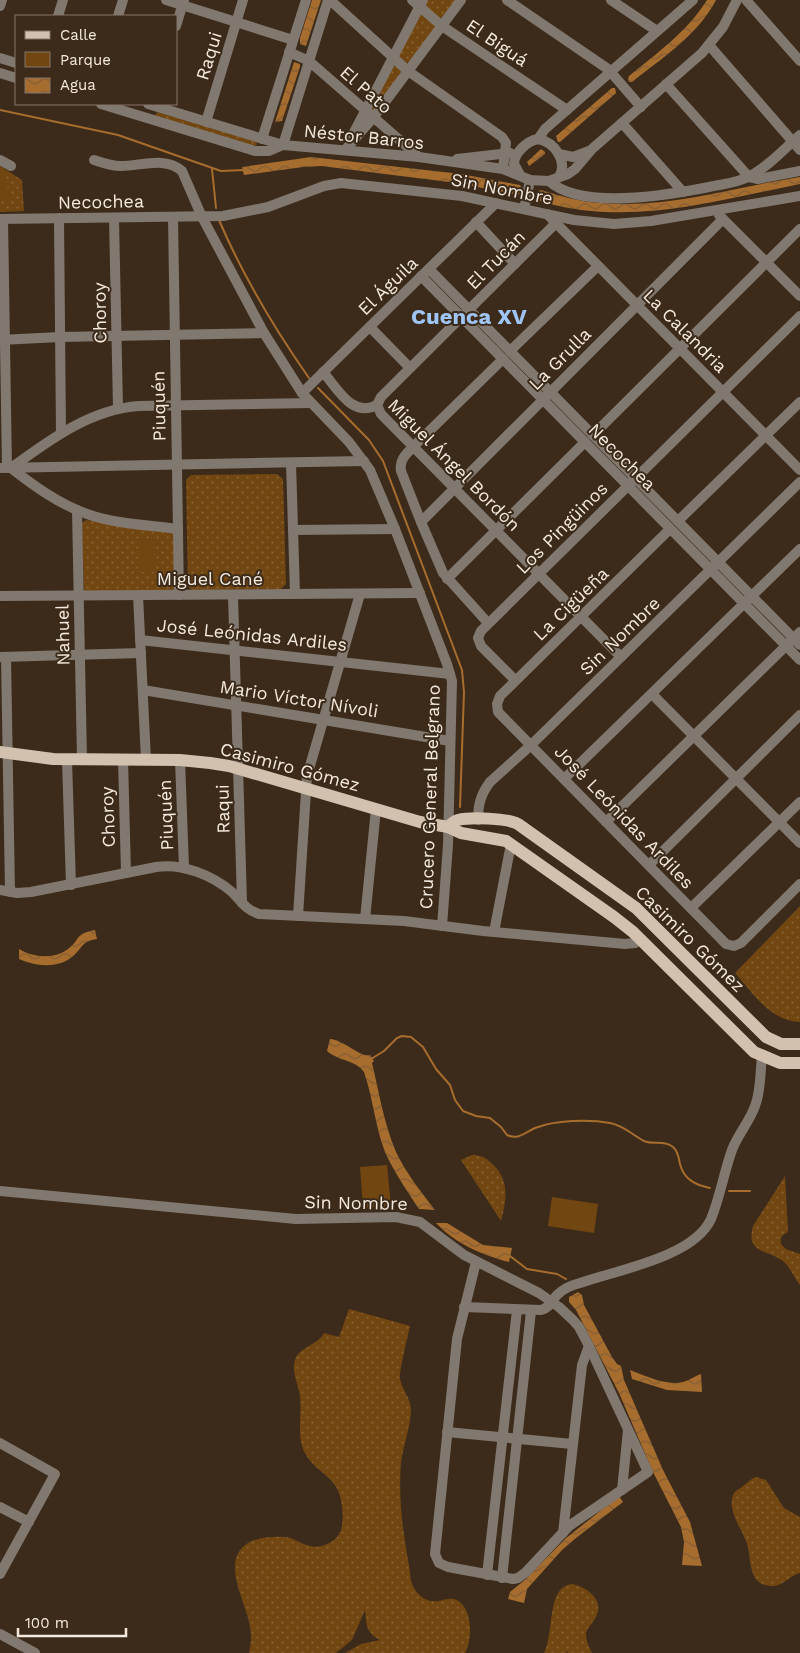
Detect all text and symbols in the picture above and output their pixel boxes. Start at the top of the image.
street label: El Biguá [462,14,532,71]
legend [15,15,178,105]
text: Calle [60,26,97,44]
street label: Raqui [191,29,226,83]
text: Parque [60,51,111,69]
street label: El Pato [336,61,396,118]
text: Agua [60,76,96,94]
street label: Néstor Barros [303,120,425,153]
street label: Sin Nombre [449,168,555,209]
street label: Necochea [58,190,144,213]
street label: El Tucán [462,226,529,293]
street label: El Águila [353,252,422,319]
street label: Choroy [88,282,111,344]
street label: La Calandria [639,284,732,377]
district label: Cuenca XV [411,304,527,329]
street label: La Grulla [524,323,595,394]
street label: Piuquén [147,370,170,442]
street label: Miguel Ángel Bordón [384,394,525,535]
street label: Necochea [584,419,660,495]
street label: Los Pingüinos [512,478,612,578]
street label: La Cigüeña [529,563,613,645]
street label: Miguel Cané [157,568,263,589]
street label: Sin Nombre [575,592,664,679]
street label: Nahuel [51,604,74,666]
street label: José Leónidas Ardiles [156,614,348,655]
street label: Mario Víctor Nívoli [218,676,380,721]
street label: Crucero General Belgrano [415,684,444,910]
street label: Casimiro Gómez [218,738,362,795]
street label: José Leónidas Ardiles [550,741,698,893]
street label: Piuquén [154,779,177,851]
street label: Raqui [212,784,233,834]
street label: Choroy [96,785,119,848]
street label: Casimiro Gómez [631,881,749,996]
street label: Sin Nombre [304,1191,408,1214]
scale bar [18,1606,125,1638]
text: 100 m [25,1614,69,1632]

